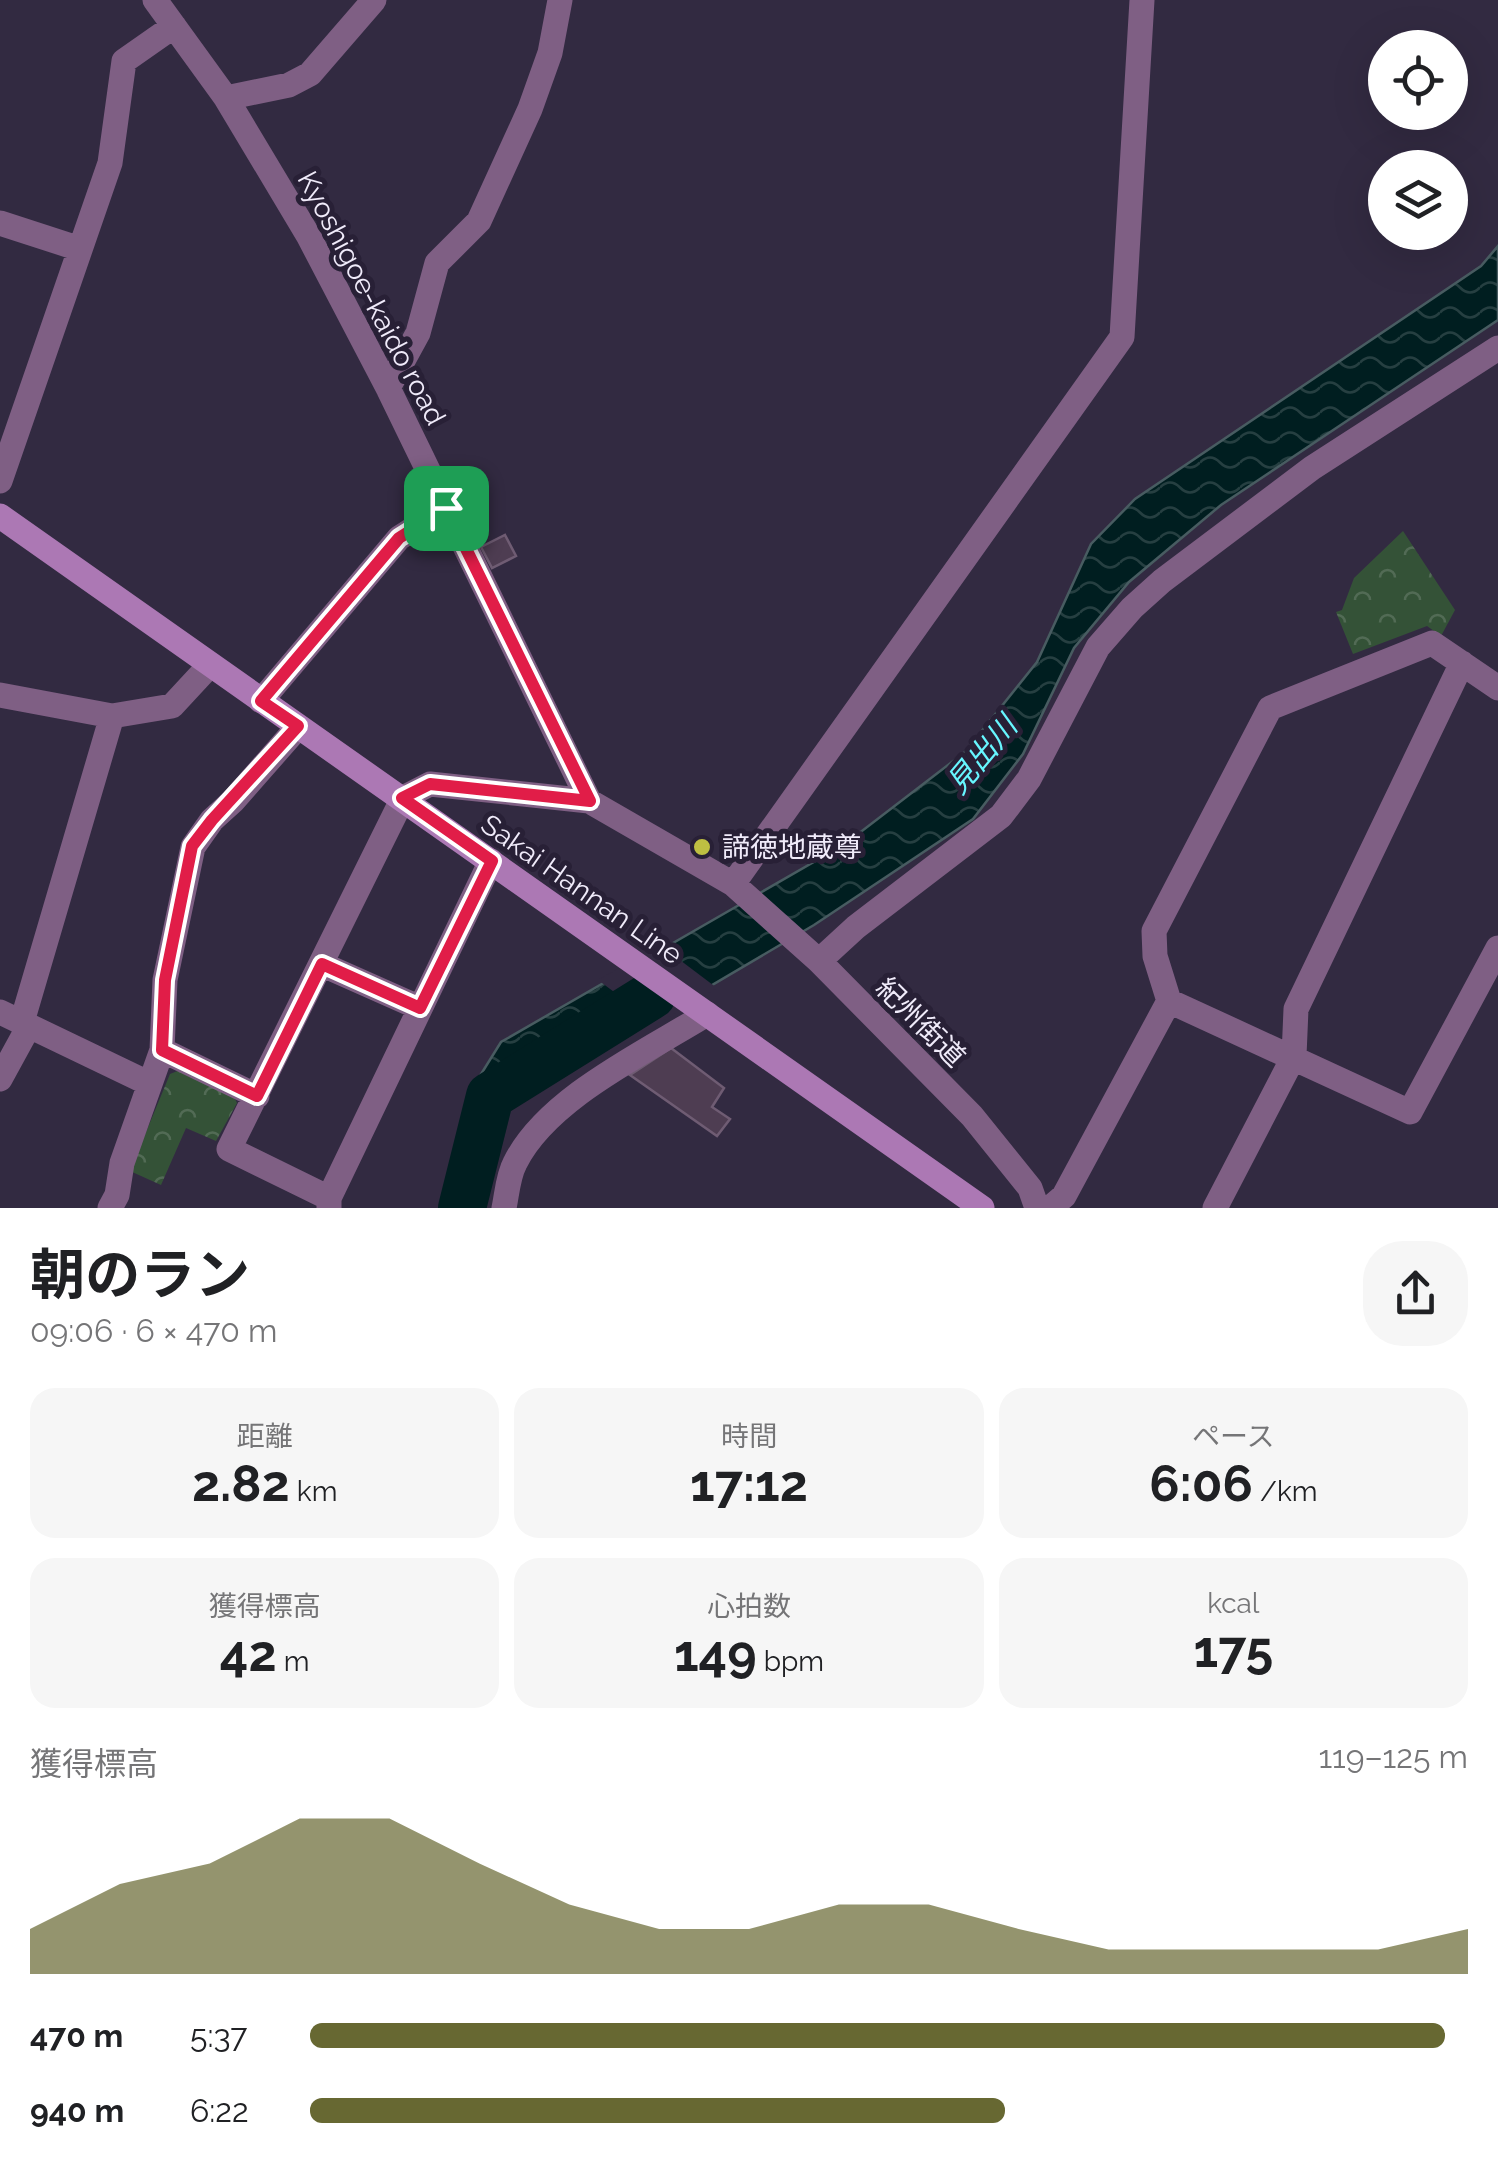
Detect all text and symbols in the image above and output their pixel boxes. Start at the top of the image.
map controls [1368,30,1468,250]
button: locate [1368,30,1468,130]
button: layers [1368,150,1468,250]
street label: Kyoshigoe-kaido road [291,166,452,431]
pin [404,466,489,551]
icon: arrive [419,481,474,536]
water label: 見出川 [939,707,1026,800]
street label: Sakai Hannan Line [475,808,689,971]
place label: 諦徳地蔵尊 [722,831,862,864]
marker: 諦徳地蔵尊 [691,836,713,858]
street label: 紀州街道 [869,971,972,1074]
button: share [1363,1241,1468,1346]
text: 朝のラン [30,1242,250,1307]
text: 09:06 · 6 × 470 m [30,1312,277,1349]
text: 距離 [237,1420,293,1453]
text: 時間 [721,1420,777,1453]
text: ペース [1192,1420,1275,1453]
text: 2.82 [192,1454,290,1513]
text: 17:12 [690,1454,808,1513]
text: 6:06 [1149,1454,1253,1513]
text: km [290,1475,337,1508]
text: /km [1253,1475,1318,1508]
text: kcal [1207,1587,1260,1620]
text: 獲得標高 [209,1590,321,1623]
text: 心拍数 [707,1590,791,1623]
text: 175 [1193,1620,1273,1679]
text: 42 [220,1624,277,1683]
text: 149 [674,1624,757,1683]
text: m [277,1645,309,1678]
text: bpm [757,1645,824,1678]
text: 119–125 m [1318,1738,1468,1775]
text: 獲得標高 [30,1745,158,1782]
text: 470 m [30,2017,123,2054]
text: 5:37 [190,2017,248,2054]
text: 940 m [30,2092,124,2129]
text: 6:22 [190,2092,249,2129]

